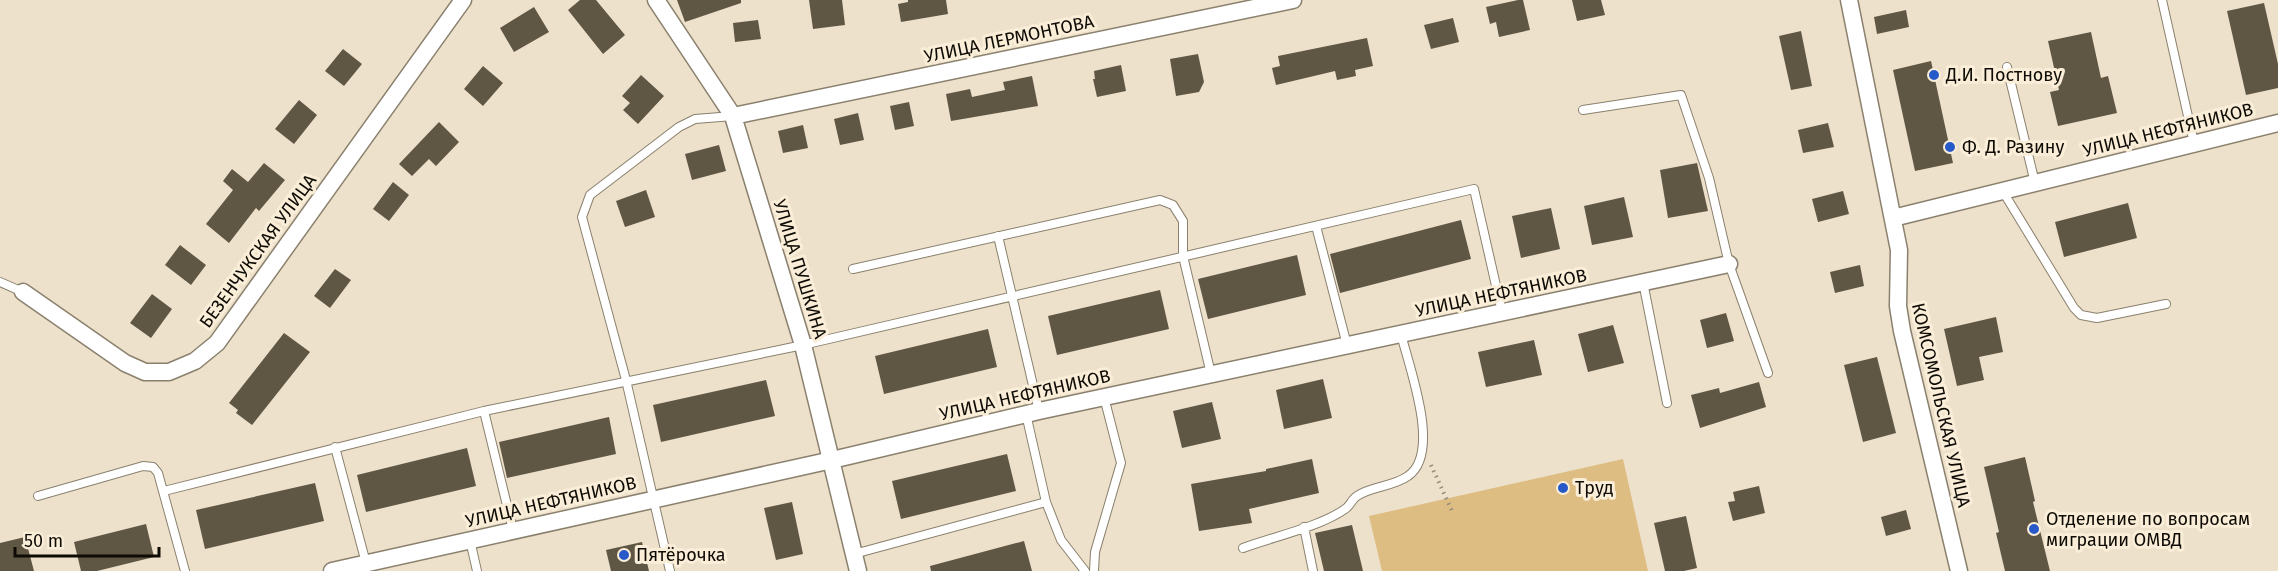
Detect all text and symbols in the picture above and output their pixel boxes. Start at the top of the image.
street label: УЛИЦА ЛЕРМОНТОВА [922,10,1096,68]
place label: Д.И. Постнову [1945,64,2062,86]
marker: Д.И. Постнову [1927,68,1941,82]
street label: УЛИЦА НЕФТЯНИКОВ [2081,98,2255,162]
place label: Ф. Д. Разину [1962,136,2064,158]
marker: Ф. Д. Разину [1943,140,1957,154]
street label: БЕЗЕНЧУКСКАЯ УЛИЦА [195,169,322,332]
street label: УЛИЦА ПУШКИНА [768,197,832,342]
street label: УЛИЦА НЕФТЯНИКОВ [1413,264,1589,322]
street label: КОМСОМОЛЬСКАЯ УЛИЦА [1907,301,1975,510]
street label: УЛИЦА НЕФТЯНИКОВ [937,365,1113,425]
street label: УЛИЦА НЕФТЯНИКОВ [463,472,639,532]
place label: Труд [1575,477,1614,499]
marker: Труд [1556,481,1570,495]
place label: Отделение по вопросам миграции ОМВД [2046,508,2250,551]
scale bar [15,520,159,558]
marker: Отделение по вопросам миграции ОМВД [2027,522,2041,536]
text: 50 m [24,530,63,552]
place label: Пятёрочка [636,544,726,566]
marker: Пятёрочка [617,548,631,562]

